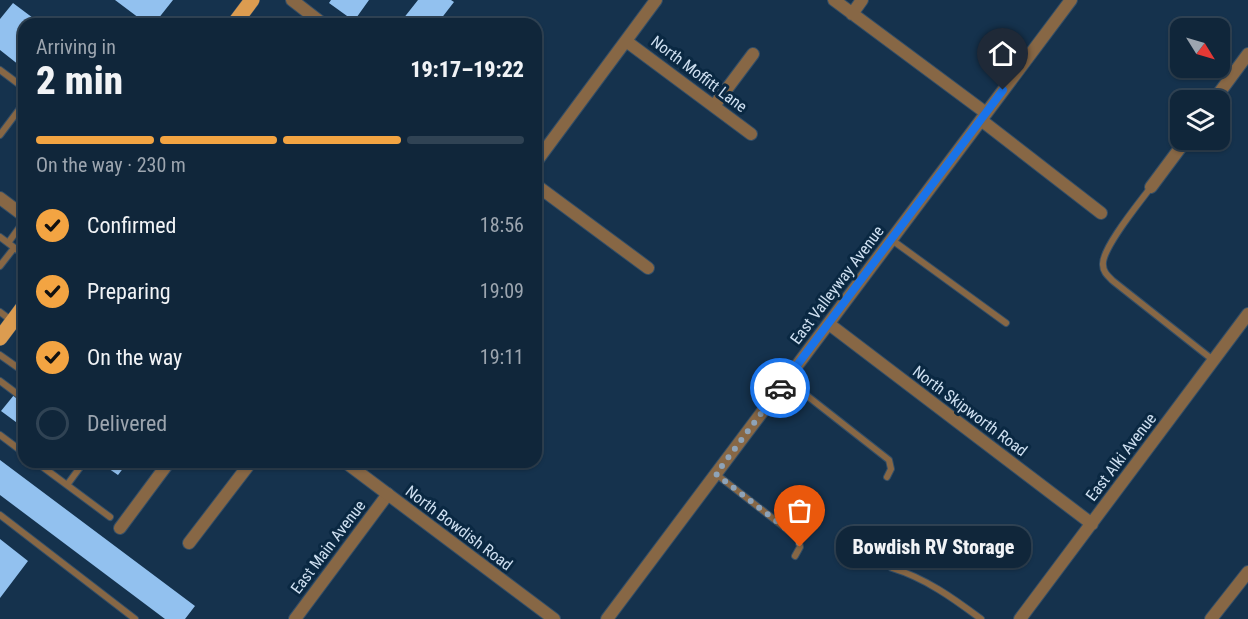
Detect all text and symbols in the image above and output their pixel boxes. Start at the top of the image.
north arrow [1170,18,1230,78]
map controls [1170,18,1230,150]
pin [977,28,1028,90]
street label: North Moffitt Lane [647,32,751,116]
text: Arriving in [36,35,116,59]
icon: home [986,37,1019,70]
text: 19:17–19:22 [410,57,524,82]
text: 2 min [36,58,123,104]
button: layers [1170,90,1230,150]
text: On the way · 230 m [36,153,186,177]
icon: check [36,209,69,242]
text: Confirmed [87,213,176,238]
text: 18:56 [480,213,524,237]
street label: East Valleyway Avenue [786,222,888,348]
icon: check [36,275,69,308]
text: Preparing [87,279,171,304]
text: 19:09 [480,279,524,303]
icon: check [36,341,69,374]
text: On the way [87,345,182,370]
text: 19:11 [480,345,524,369]
courier [750,358,810,418]
street label: North Skipworth Road [909,362,1031,460]
icon: car [764,372,797,405]
street label: East Alki Avenue [1082,409,1160,505]
text: Delivered [87,411,167,436]
street label: North Bowdish Road [402,482,516,574]
pin [774,485,825,547]
icon: bag [783,494,816,527]
street label: East Main Avenue [287,496,369,598]
callout: Bowdish RV Storage [836,526,1031,568]
text: Bowdish RV Storage [853,535,1014,559]

